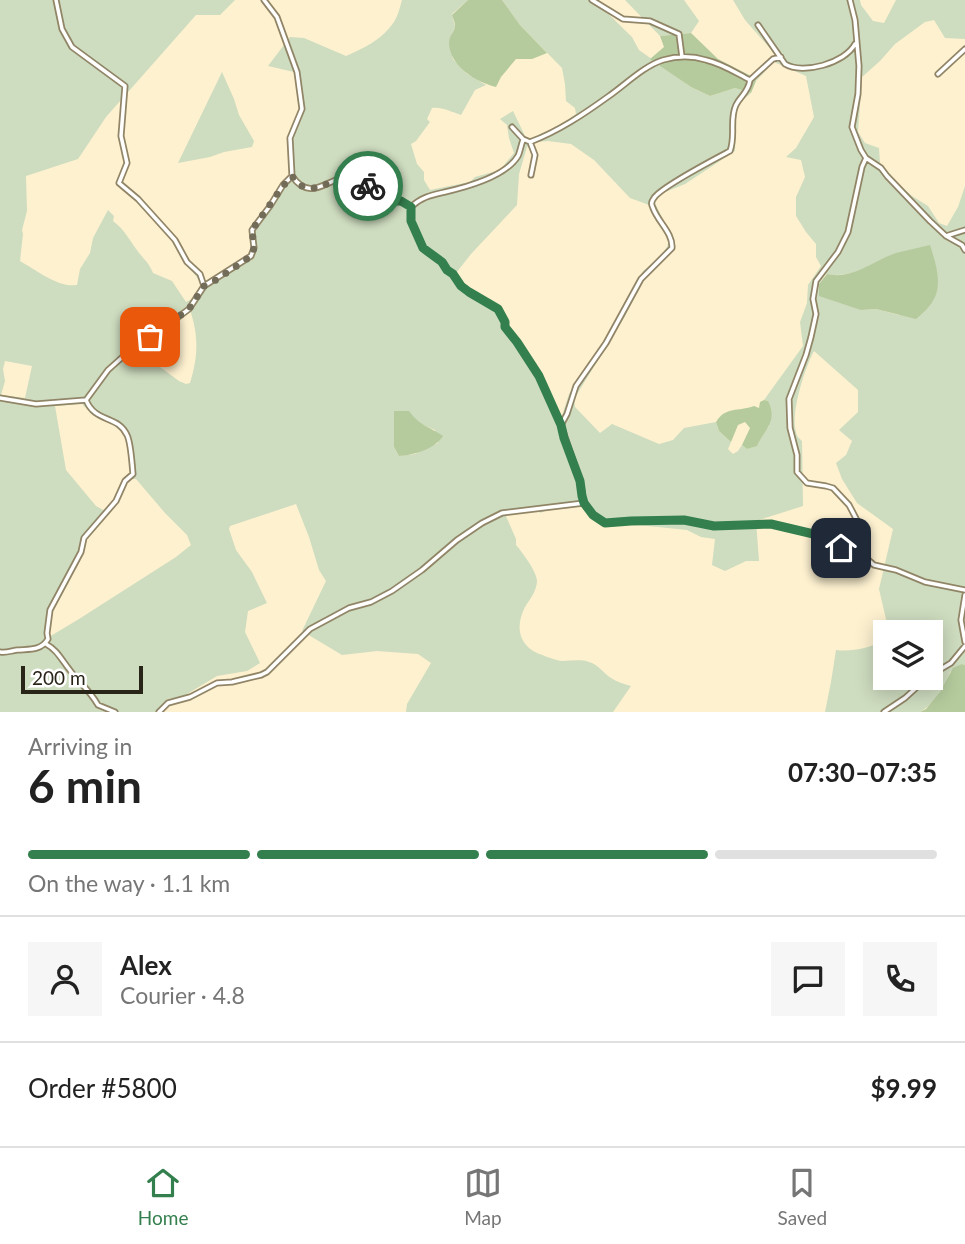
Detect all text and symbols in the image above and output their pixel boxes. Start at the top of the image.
courier [333,151,403,221]
icon: bike [349,167,387,205]
pin [120,307,180,367]
icon: bag [131,318,169,356]
pin [811,518,871,578]
icon: home [822,529,860,567]
map controls [873,620,943,690]
button: layers [873,620,943,690]
scale bar [21,663,144,695]
text: 200 m [32,666,86,689]
text: Arriving in [28,732,132,760]
text: 07:30–07:35 [788,756,937,788]
text: 6 min [28,758,142,813]
text: On the way · 1.1 km [28,869,230,897]
button: person [28,942,102,1016]
button: chat [771,942,845,1016]
button: phone [863,942,937,1016]
text: Alex [120,949,172,981]
text: Courier · 4.8 [120,981,245,1009]
text: Order #5800 [28,1072,177,1104]
text: $9.99 [871,1072,937,1104]
tab: Home [138,1164,188,1229]
tab: Map [464,1164,502,1229]
tab: Saved [778,1164,827,1229]

